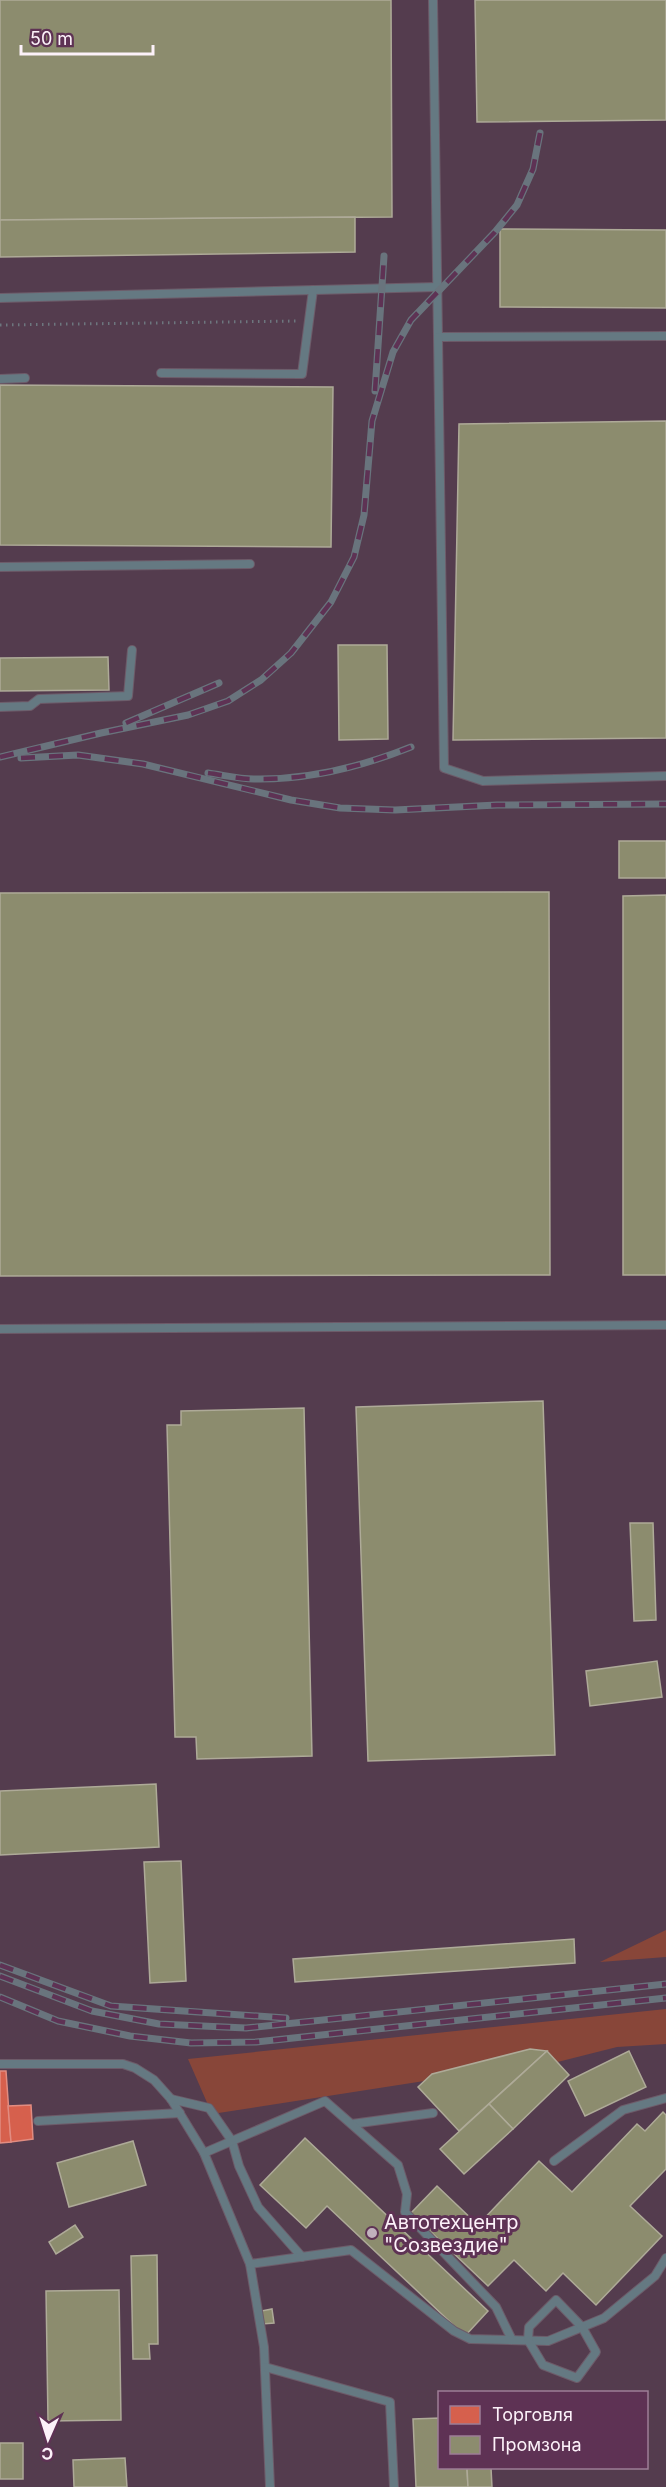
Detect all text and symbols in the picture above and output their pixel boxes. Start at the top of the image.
scale bar [21,18,153,56]
text: 50 m [30,28,73,49]
place label: Автотехцентр "Созвездие" [384,2210,519,2257]
marker: Автотехцентр "Созвездие" [365,2226,379,2240]
legend [438,2391,648,2469]
text: Торговля [492,2404,573,2425]
north arrow [18,2409,78,2469]
text: Промзона [492,2434,582,2455]
text: С [41,2444,54,2464]

